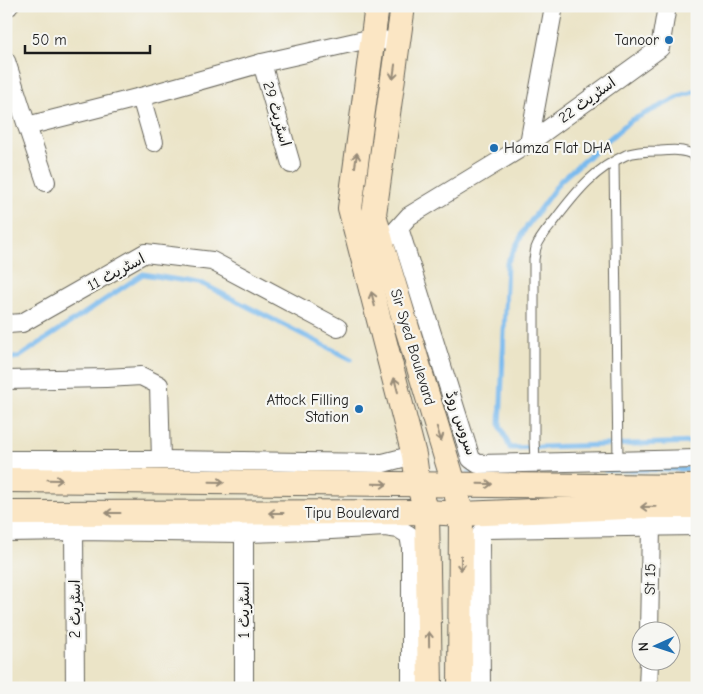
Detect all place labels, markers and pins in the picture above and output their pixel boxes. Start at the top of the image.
place label: Tanoor [615,31,659,49]
marker: Tanoor [663,34,675,46]
place label: Hamza Flat DHA [504,139,612,157]
marker: Hamza Flat DHA [488,142,500,154]
place label: Attock Filling Station [266,391,349,426]
marker: Attock Filling Station [353,403,365,415]

